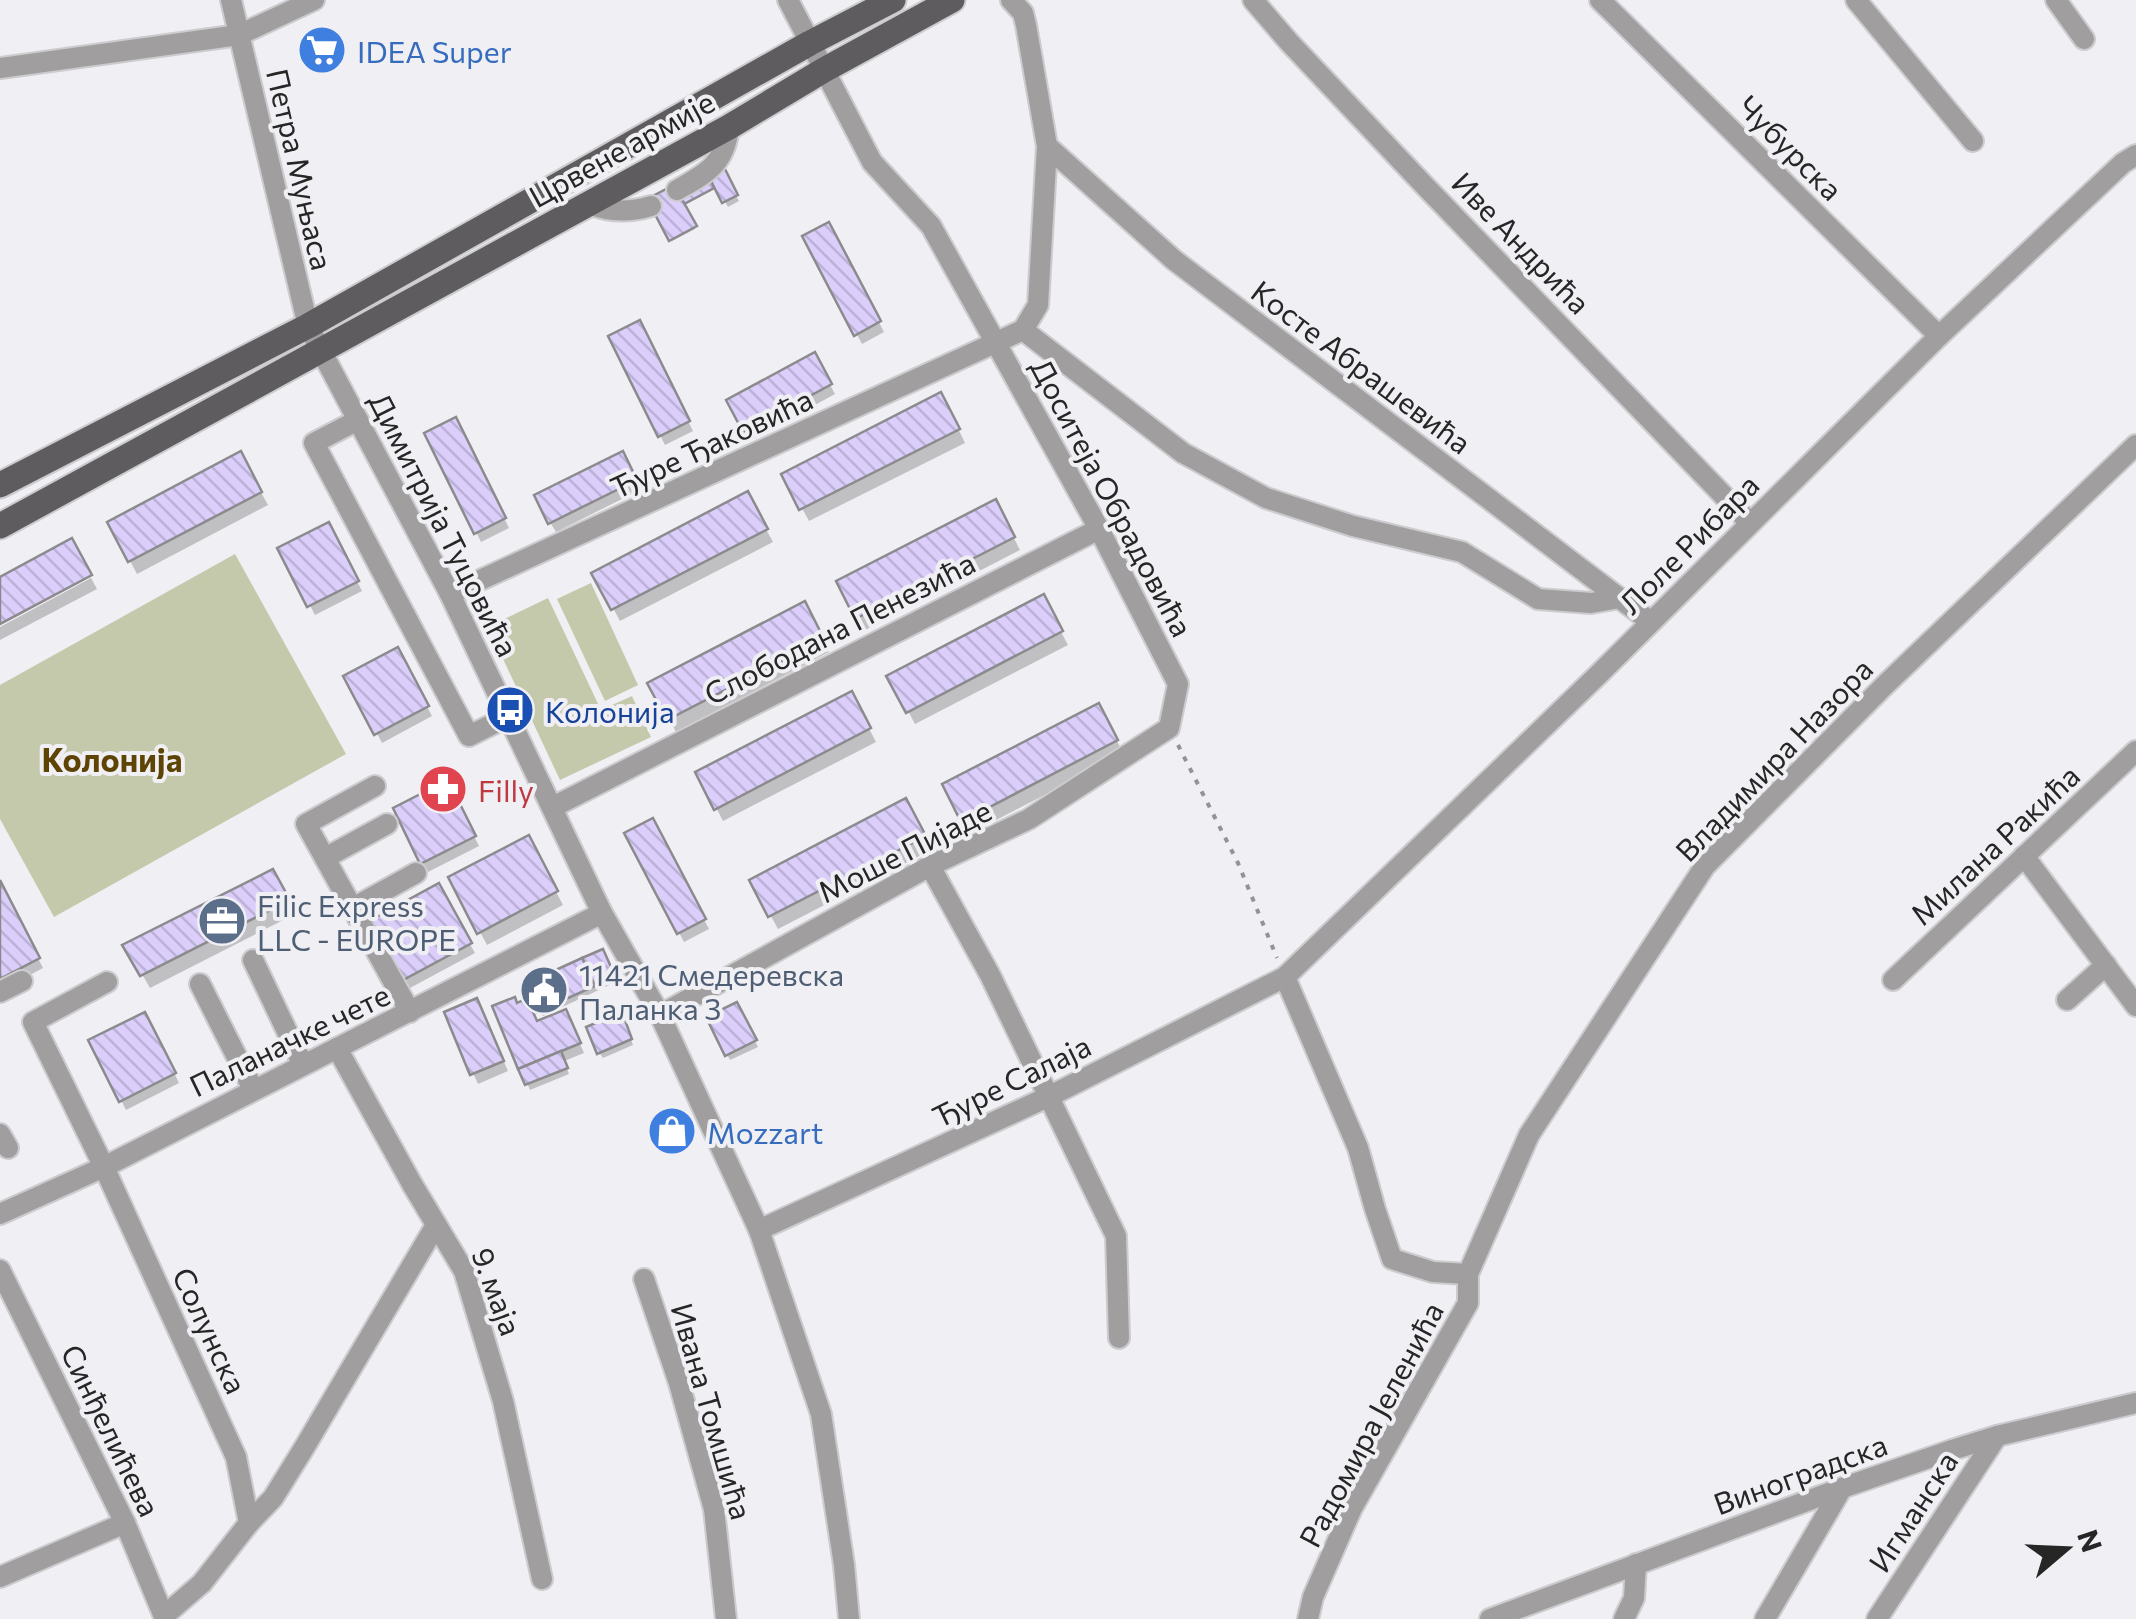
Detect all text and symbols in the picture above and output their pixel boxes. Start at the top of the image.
supermarket icon: IDEA Super [296,24,348,76]
place label: IDEA Super [357,32,512,69]
street label: Петра Муњаса [260,65,342,273]
street label: Црвене армије [522,82,720,214]
street label: Чубурска [1731,87,1851,207]
street label: Иве Андрића [1445,163,1599,321]
street label: Косте Абрашевића [1245,271,1479,461]
street label: Доситеја Обрадовића [1024,352,1202,642]
street label: Ђуре Ђаковића [604,379,818,505]
street label: Димитрија Туцовића [362,386,528,662]
street label: Лоле Рибара [1611,466,1765,620]
street label: Слободана Пенезића [698,543,980,711]
street label: Владимира Назора [1667,650,1879,868]
bus stop icon: Колонија [484,684,536,736]
place label: Колонија [545,692,675,729]
district label: Колонија [42,739,182,779]
street label: Милана Ракића [1902,756,2086,932]
pharmacy icon: Filly [417,763,469,815]
place label: Filly [478,771,534,808]
street label: Моше Пијаде [811,791,997,909]
place label: Filic Express LLC - EUROPE [257,886,456,957]
office icon: Filic Express LLC - EUROPE [196,895,248,947]
place label: 11421 Смедеревска Паланка 3 [579,955,844,1026]
public building icon: 11421 Смедеревска Паланка 3 [518,964,570,1016]
street label: Паланачке чете [183,975,395,1103]
street label: Ђуре Салаја [926,1026,1096,1134]
shop icon: Mozzart [646,1105,698,1157]
place label: Mozzart [707,1113,823,1150]
street label: 9. маја [465,1242,531,1340]
street label: Солунска [166,1261,256,1399]
street label: Радомира Јеленића [1290,1295,1450,1553]
street label: Ивана Томшића [664,1299,762,1523]
street label: Синђелићева [54,1338,170,1522]
street label: Виноградска [1708,1425,1892,1521]
street label: Игманска [1859,1444,1965,1578]
north arrow [2016,1499,2116,1599]
text: N [2071,1525,2110,1556]

